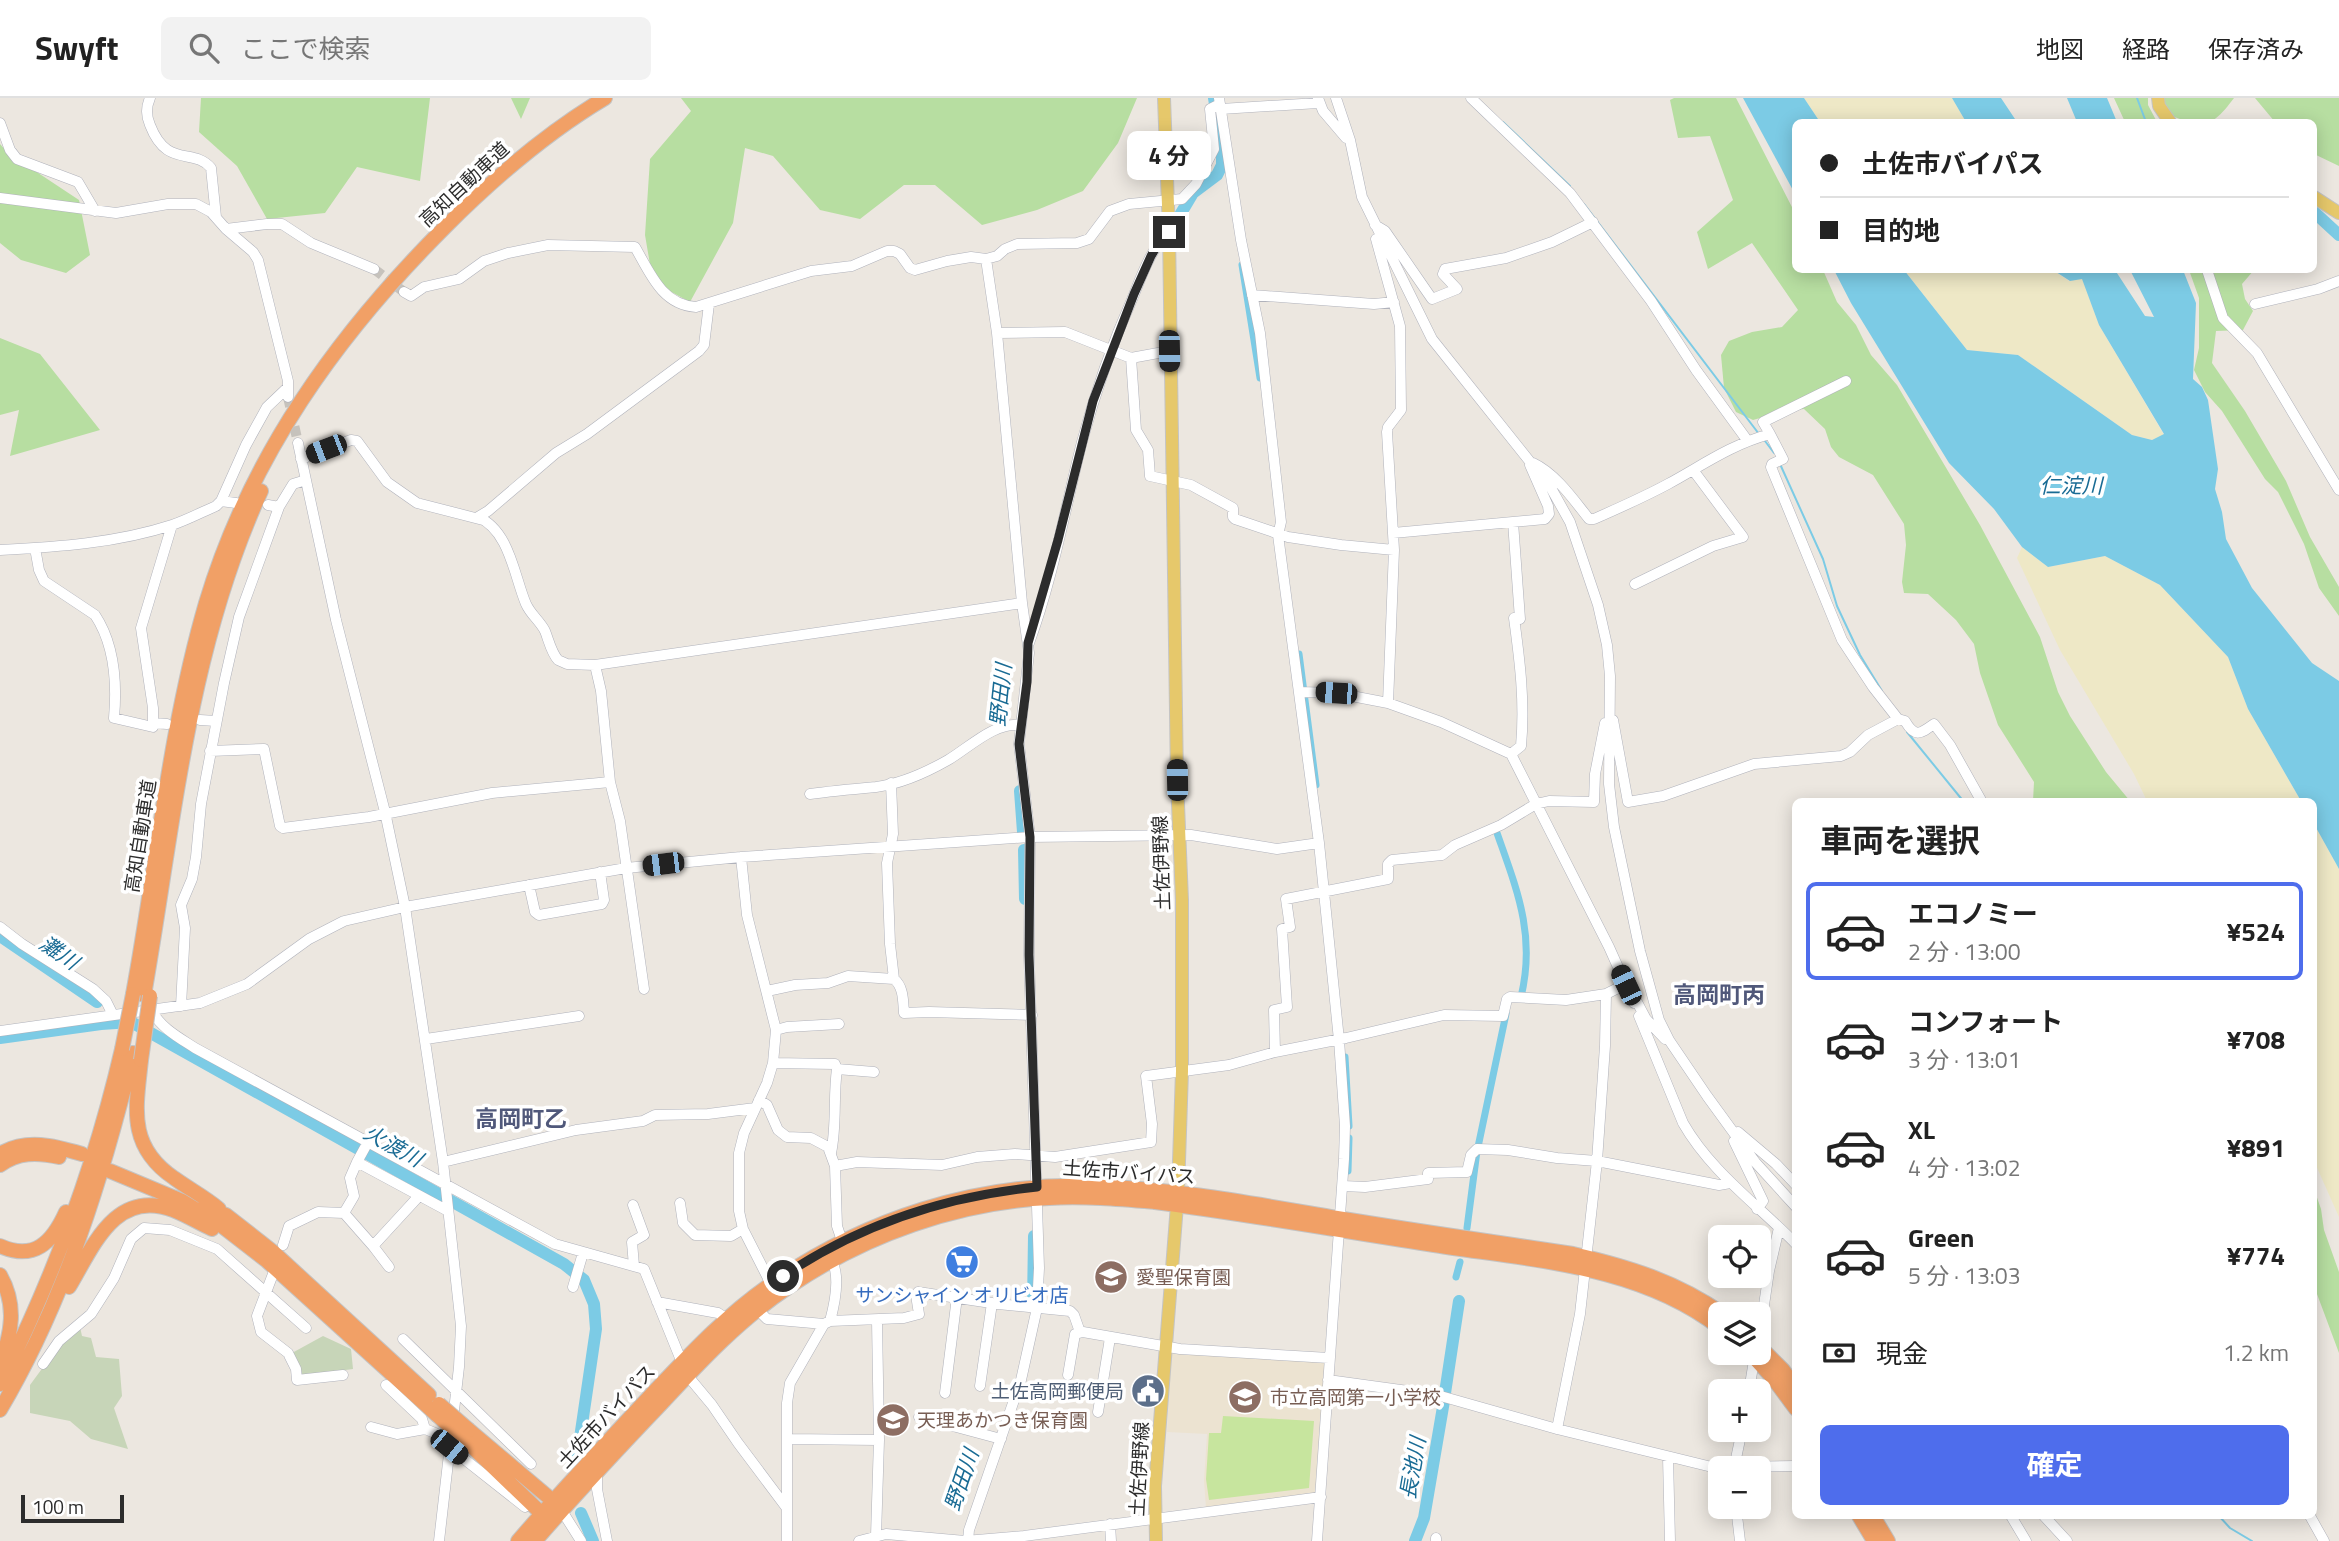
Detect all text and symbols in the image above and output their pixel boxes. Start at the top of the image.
search box [161,17,651,80]
text: Swyft [35,23,119,73]
icon: search [185,29,223,67]
text: ここで検索 [241,29,371,68]
text: 地図 [2036,31,2084,67]
text: 経路 [2122,31,2170,67]
text: 保存済み [2208,31,2304,67]
callout: 4 分 [1127,130,1211,180]
street label: 高知自動車道 [412,134,515,233]
text: 4 分 [1149,138,1189,173]
text: 土佐市バイパス [1862,144,2043,183]
text: 目的地 [1862,211,1940,250]
route end [1153,216,1185,248]
car [1159,330,1180,372]
car [303,432,350,466]
water label: 仁淀川 [2040,469,2104,501]
water label: 野田川 [981,660,1019,728]
car [1315,681,1358,705]
car [1167,759,1188,801]
street label: 高知自動車道 [116,777,163,894]
street label: 土佐伊野線 [1144,815,1177,911]
text: 車両を選択 [1820,816,1980,864]
car [641,851,686,877]
text: エコノミー [1908,894,2038,933]
icon: car [1824,900,1887,963]
text: ¥524 [2227,912,2285,951]
water label: 灘川 [33,927,88,978]
text: 2 分 · 13:00 [1908,934,2021,969]
car [1608,962,1645,1008]
district label: 高岡町丙 [1673,977,1765,1012]
text: コンフォート [1908,1002,2063,1041]
icon: car [1824,1008,1887,1071]
text: ¥708 [2227,1020,2285,1059]
text: 3 分 · 13:01 [1908,1042,2021,1077]
district label: 高岡町乙 [475,1101,567,1136]
text: XL [1908,1110,1935,1149]
water label: 火渡川 [358,1116,431,1175]
icon: car [1824,1116,1887,1179]
text: ¥891 [2227,1128,2285,1167]
text: 4 分 · 13:02 [1908,1150,2021,1185]
street label: 土佐市バイパス [1062,1152,1196,1191]
text: Green [1908,1218,1974,1257]
icon: car [1824,1224,1887,1287]
map controls [1708,1225,1771,1519]
button: locate [1708,1225,1771,1288]
text: ¥774 [2227,1236,2285,1275]
supermarket icon: サンシャイン オリビオ店 [943,1243,981,1281]
school or university icon: 愛聖保育園 [1092,1258,1130,1296]
text: 5 分 · 13:03 [1908,1258,2021,1293]
route start [767,1260,799,1292]
place label: 愛聖保育園 [1136,1262,1231,1291]
place label: サンシャイン オリビオ店 [855,1280,1069,1309]
button: layers [1708,1302,1771,1365]
icon: cash [1820,1334,1858,1372]
text: 現金 [1876,1334,1928,1373]
text: 1.2 km [2223,1335,2289,1370]
street label: 土佐市バイパス [550,1357,661,1474]
public building icon: 土佐高岡郵便局 [1129,1372,1167,1410]
place label: 土佐高岡郵便局 [991,1376,1124,1405]
school or university icon: 市立高岡第一小学校 [1226,1378,1264,1416]
button: + [1708,1379,1771,1442]
place label: 市立高岡第一小学校 [1270,1382,1441,1411]
school or university icon: 天理あかつき保育園 [874,1401,912,1439]
place label: 天理あかつき保育園 [917,1405,1088,1434]
street label: 土佐伊野線 [1122,1421,1155,1517]
button: 確定 [1820,1425,2289,1505]
car [427,1426,472,1468]
water label: 長池川 [1391,1432,1434,1502]
water label: 野田川 [936,1443,987,1515]
button: − [1708,1456,1771,1519]
scale bar [21,1492,124,1524]
text: 100 m [32,1492,84,1521]

